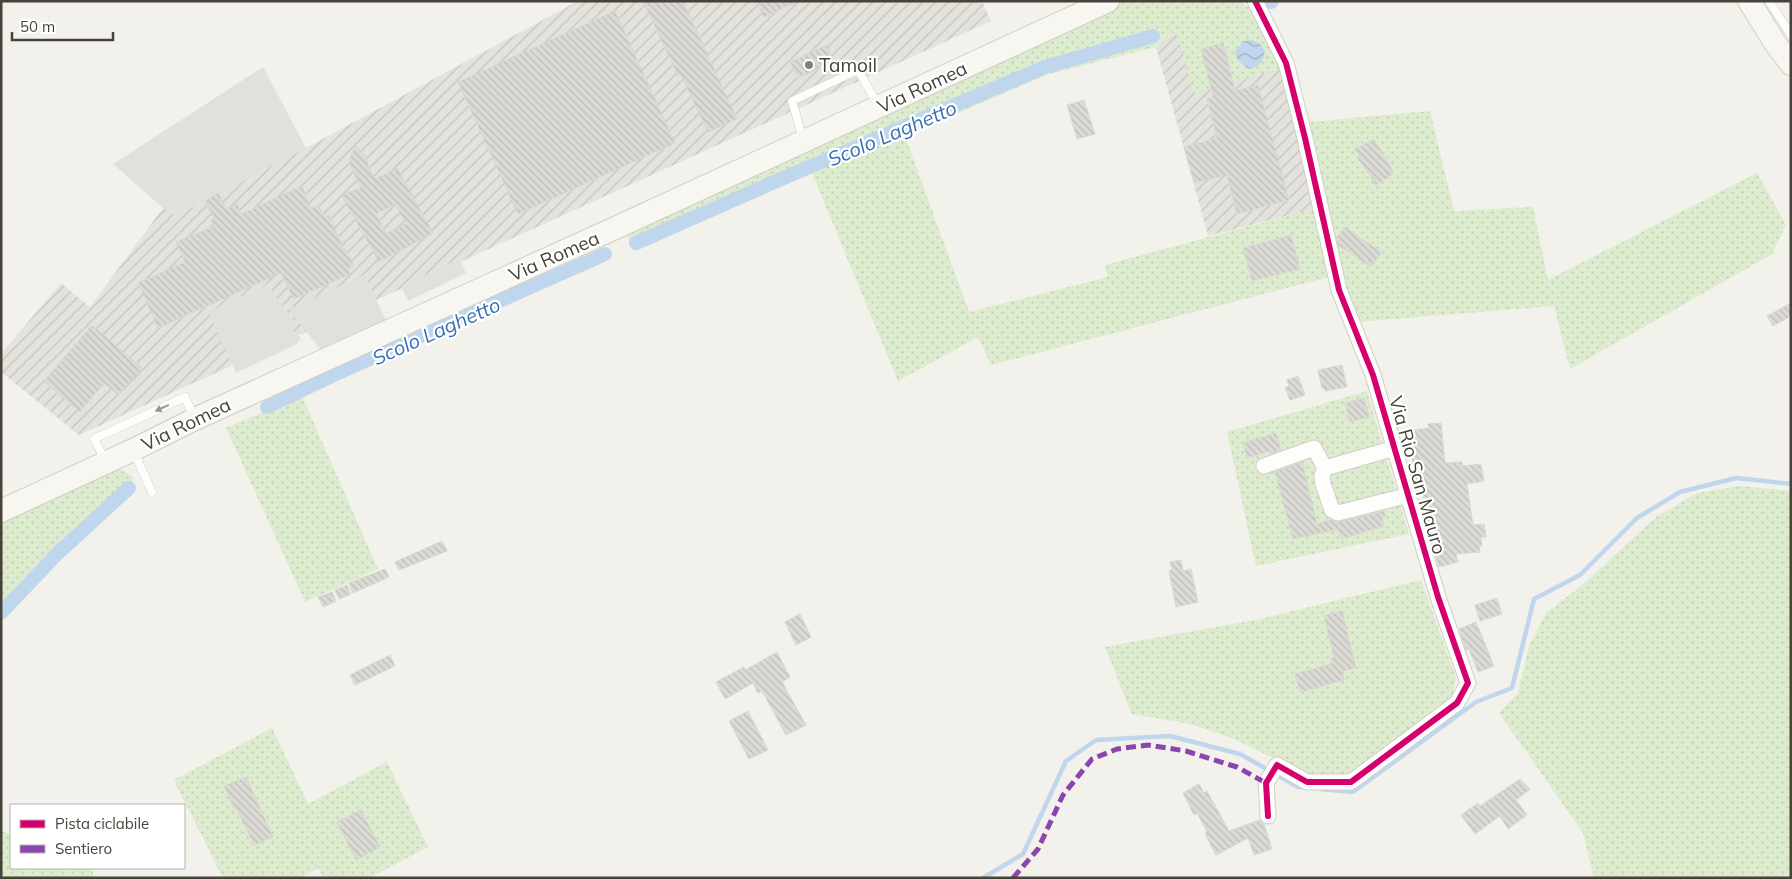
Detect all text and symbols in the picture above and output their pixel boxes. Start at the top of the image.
scale bar [12,10,114,42]
text: 50 m [20,17,55,36]
place label: Tamoil [819,53,877,77]
street label: Via Romea [873,56,971,118]
marker: Tamoil [803,59,815,71]
water label: Scolo Laghetto [824,95,960,171]
street label: Via Romea [505,225,603,287]
water label: Scolo Laghetto [368,292,504,370]
street label: Via Romea [137,392,235,456]
street label: Via Rio San Mauro [1384,393,1452,557]
one-way arrow [155,404,169,412]
legend [10,804,185,869]
text: Pista ciclabile [55,814,149,833]
text: Sentiero [55,839,112,858]

